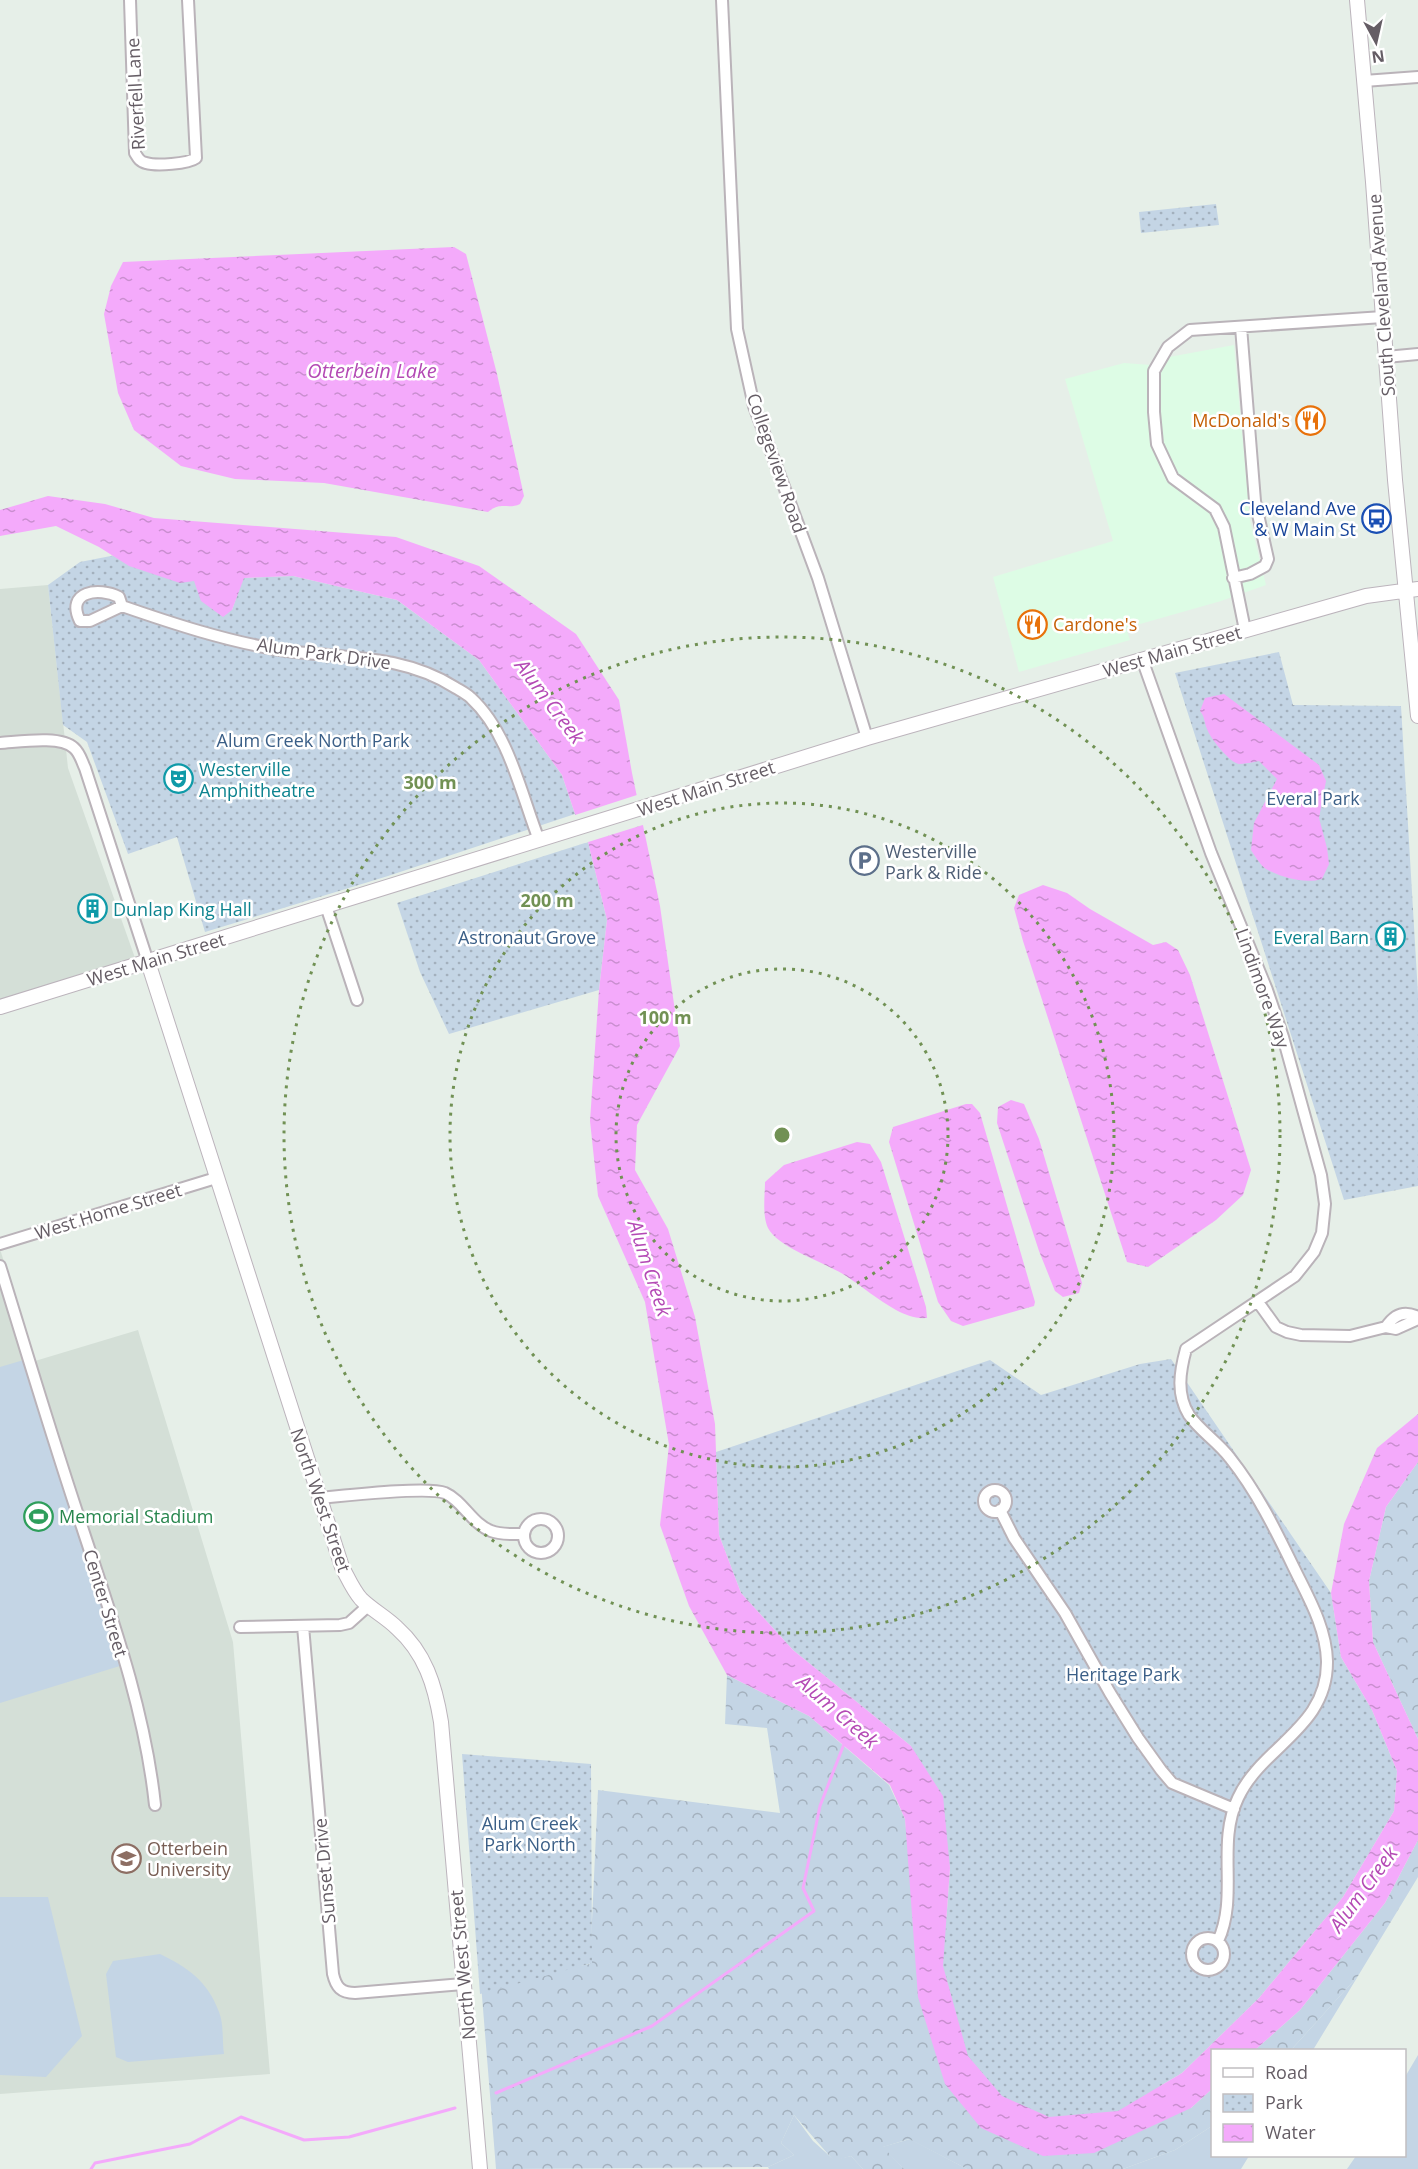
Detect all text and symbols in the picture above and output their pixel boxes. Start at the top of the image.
north arrow [1346,12,1406,72]
street label: Riverfell Lane [120,37,150,151]
text: N [1370,45,1386,69]
street label: South Cleveland Avenue [1362,193,1400,397]
water label: Otterbein Lake [307,357,437,384]
street label: Collegeview Road [742,390,812,536]
restaurant icon: McDonald's [1295,404,1327,436]
place label: McDonald's [1192,408,1290,432]
place label: Cleveland Ave & W Main St [1239,496,1356,541]
bus stop icon: Cleveland Ave & W Main St [1361,502,1393,534]
restaurant icon: Cardone's [1016,608,1048,640]
place label: Cardone's [1053,612,1137,636]
street label: West Main Street [1100,620,1244,682]
street label: Alum Park Drive [256,632,392,674]
water label: Alum Creek [508,651,592,750]
park label: Alum Creek North Park [217,728,410,752]
street label: West Main Street [634,754,778,822]
place label: Westerville Amphitheatre [199,757,315,802]
theatre icon: Westerville Amphitheatre [162,763,194,795]
text: 300 m [403,770,457,794]
park label: Everal Park [1266,786,1360,810]
place label: Westerville Park & Ride [885,839,982,884]
parking icon: Westerville Park & Ride [848,845,880,877]
text: 200 m [520,888,574,912]
building icon: Dunlap King Hall [76,893,108,925]
place label: Dunlap King Hall [113,897,252,921]
building icon: Everal Barn [1374,921,1406,953]
park label: Astronaut Grove [458,925,596,949]
street label: Lindimore Way [1230,925,1296,1052]
place label: Everal Barn [1273,925,1369,949]
street label: West Main Street [84,927,228,991]
text: 100 m [638,1005,692,1029]
centre of rings [772,1125,792,1145]
street label: West Home Street [32,1177,184,1245]
water label: Alum Creek [621,1214,679,1321]
street label: North West Street [285,1425,357,1575]
sports icon: Memorial Stadium [22,1500,54,1532]
place label: Memorial Stadium [59,1504,213,1528]
street label: Center Street [78,1546,134,1660]
park label: Heritage Park [1066,1662,1180,1686]
water label: Alum Creek [790,1667,885,1755]
park label: Alum Creek Park North [482,1811,579,1856]
street label: Sunset Drive [307,1817,341,1925]
place label: Otterbein University [147,1836,232,1881]
water label: Alum Creek [1322,1840,1404,1939]
school or university icon: Otterbein University [110,1842,142,1874]
street label: North West Street [443,1889,481,2041]
legend [1211,2049,1406,2157]
text: Road [1265,2060,1308,2084]
text: Park [1265,2090,1303,2114]
text: Water [1265,2120,1316,2144]

